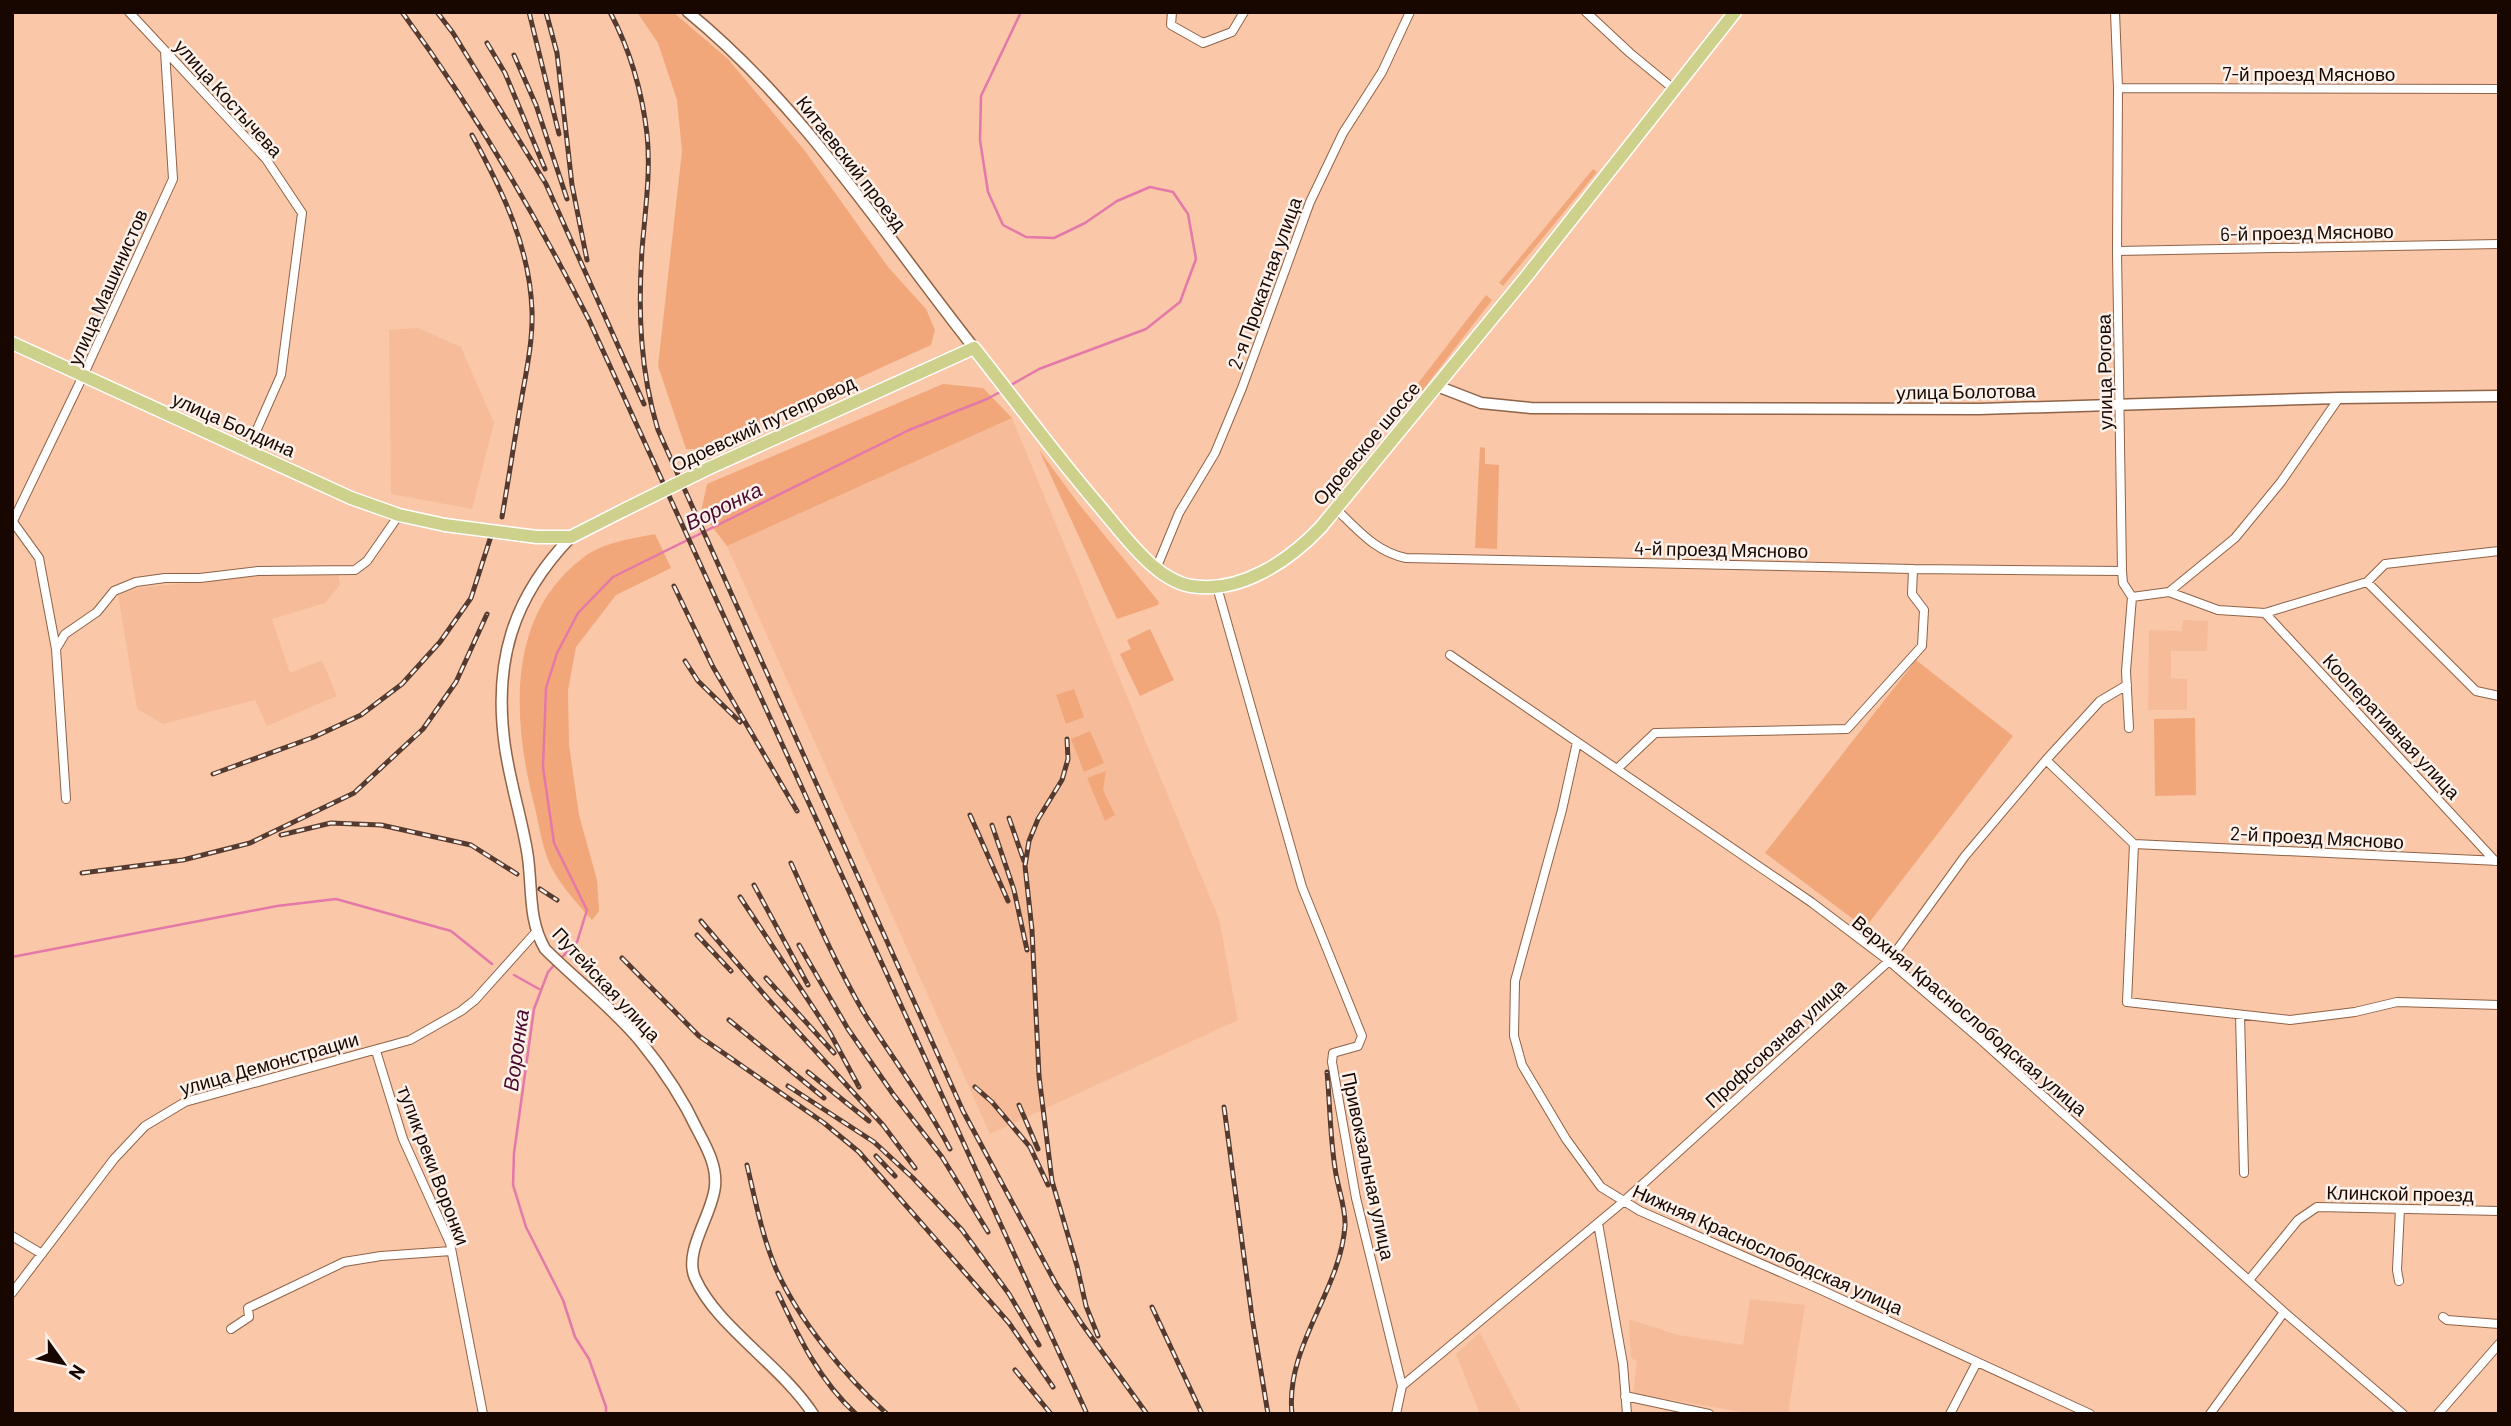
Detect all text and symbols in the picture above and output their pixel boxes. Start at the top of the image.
street label: улица Костычева [170,34,288,162]
street label: 7-й проезд Мясново [2223,62,2395,85]
street label: Китаевский проезд [792,91,912,235]
street label: 2-я Прокатная улица [1222,193,1306,372]
street label: улица Машинистов [62,205,152,369]
street label: 6-й проезд Мясново [2220,219,2394,245]
street label: улица Рогова [2091,313,2117,430]
street label: Одоевский путепровод [667,370,859,476]
street label: Одоевское шоссе [1307,376,1425,510]
street label: улица Болотова [1896,378,2036,404]
street label: улица Болдина [169,387,300,462]
water label: Воронка [681,476,765,534]
street label: 4-й проезд Мясново [1634,536,1808,562]
street label: Кооперативная улица [2319,648,2466,804]
street label: 2-й проезд Мясново [2230,821,2404,853]
street label: Верхняя Краснослободская улица [1848,910,2092,1120]
street label: Путейская улица [548,922,666,1046]
street label: Профсоюзная улица [1700,974,1850,1112]
water label: Воронка [497,1008,533,1092]
street label: улица Демонстрации [177,1026,361,1100]
street label: Привокзальная улица [1338,1070,1400,1262]
street label: тупик реки Воронки [393,1082,475,1248]
street label: Нижняя Краснослободская улица [1629,1179,1907,1319]
street label: Клинской проезд [2326,1180,2474,1206]
north arrow [28,1328,98,1398]
text: N [65,1361,91,1384]

